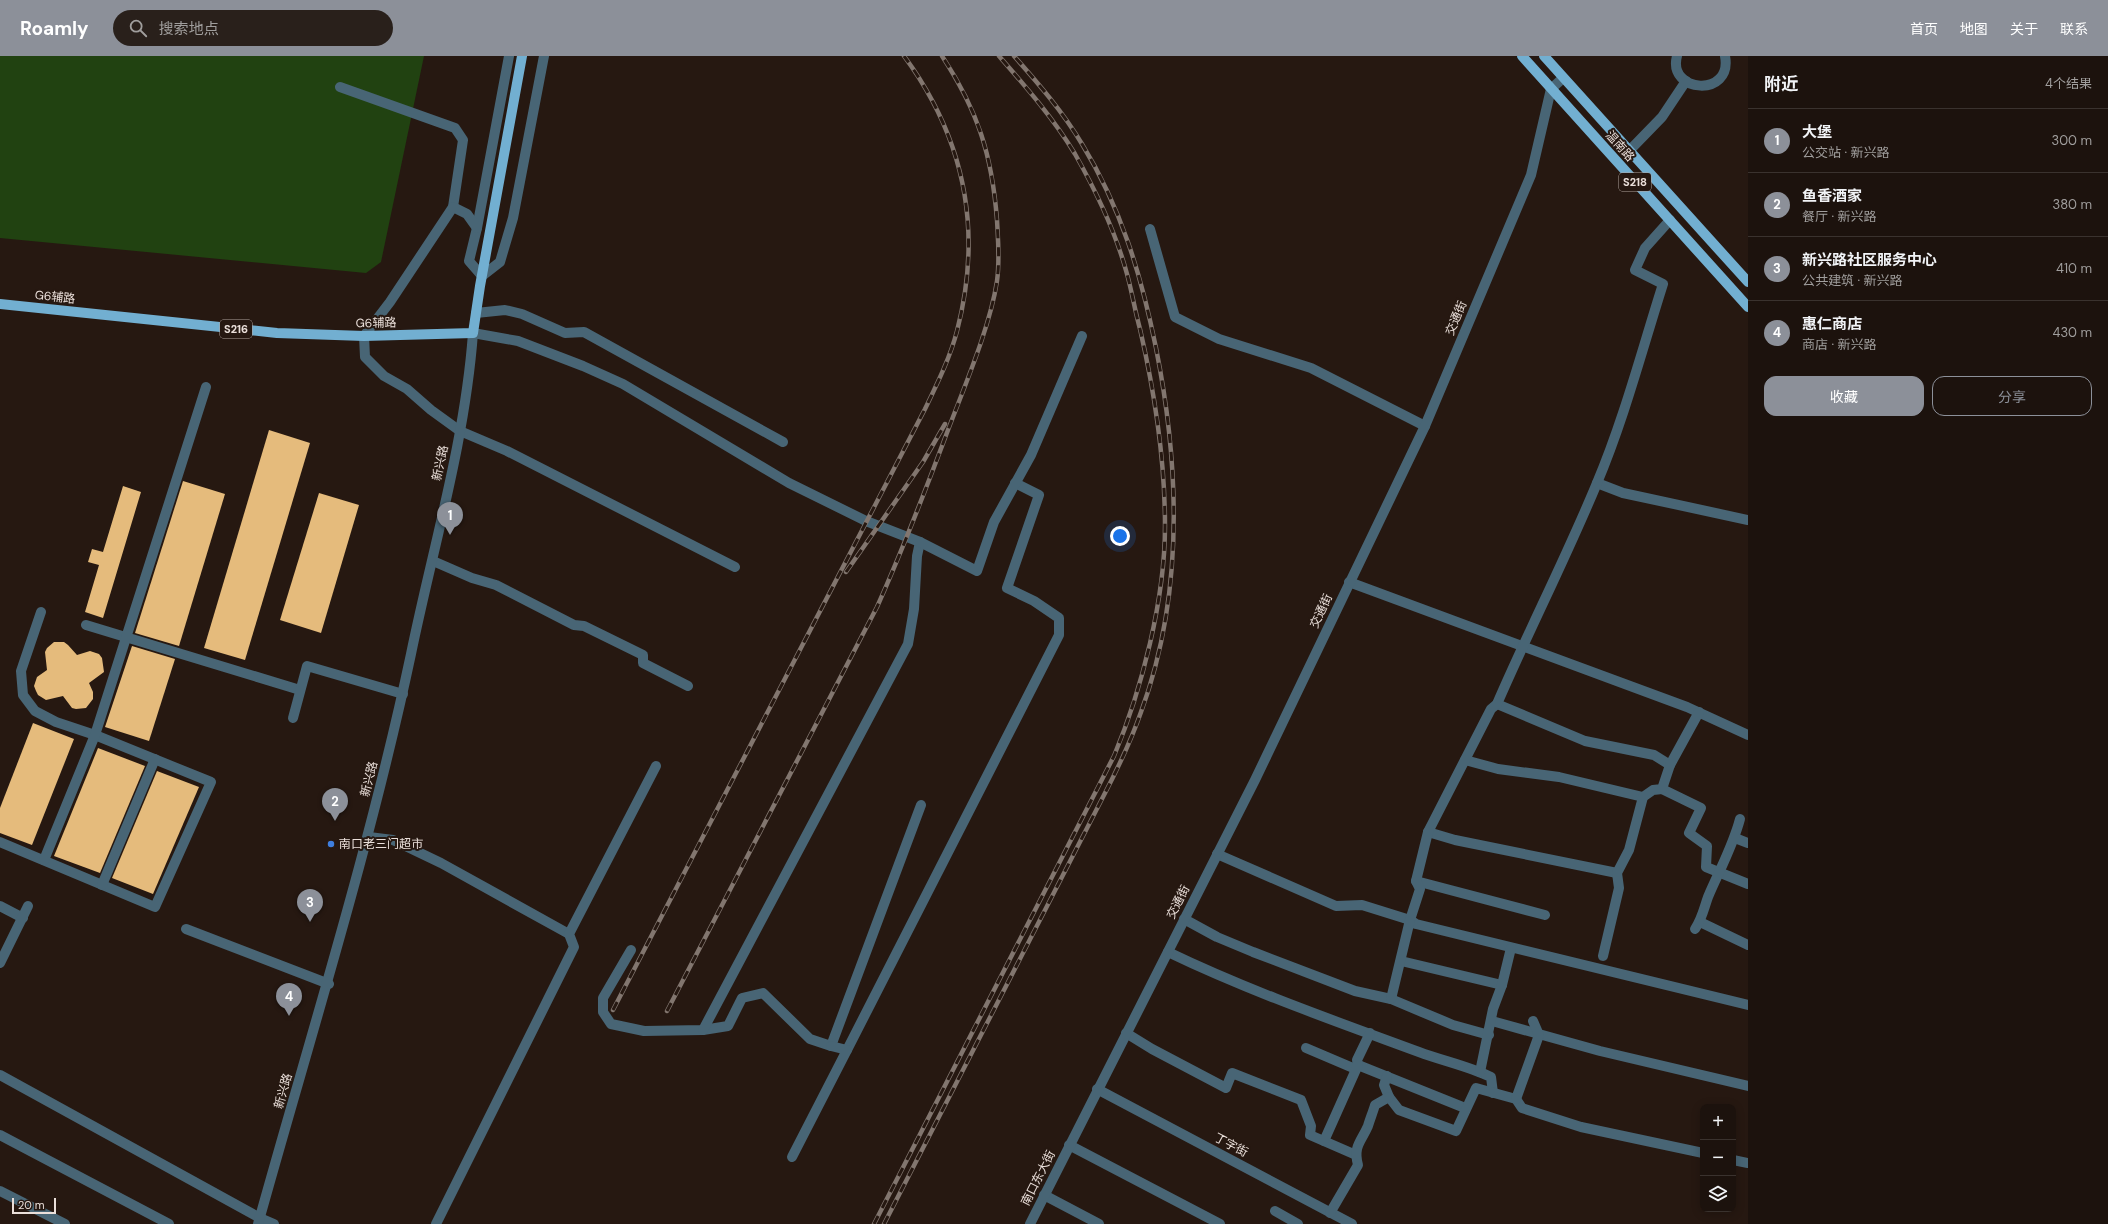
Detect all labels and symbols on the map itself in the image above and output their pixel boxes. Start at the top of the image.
street label: 温南路 [1602,127,1638,165]
road number: S218 [1619,173,1651,191]
street label: G6辅路 [34,287,76,307]
street label: 交通街 [1442,298,1470,338]
street label: G6辅路 [356,315,396,331]
road number: S216 [220,320,252,338]
street label: 新兴路 [428,444,452,482]
pin: 1 [437,502,463,535]
your location [1110,526,1130,546]
street label: 交通街 [1306,591,1336,631]
street label: 新兴路 [357,760,381,798]
pin: 2 [322,788,348,821]
place label: 南口老三门超市 [339,836,423,852]
marker: 南口老三门超市 [326,839,336,849]
street label: 交通街 [1163,882,1193,922]
pin: 3 [297,889,323,922]
pin: 4 [276,983,302,1016]
street label: 新兴路 [270,1071,296,1111]
street label: 丁字街 [1211,1129,1251,1161]
street label: 南口东大街 [1017,1148,1059,1208]
scale bar [12,1196,56,1215]

